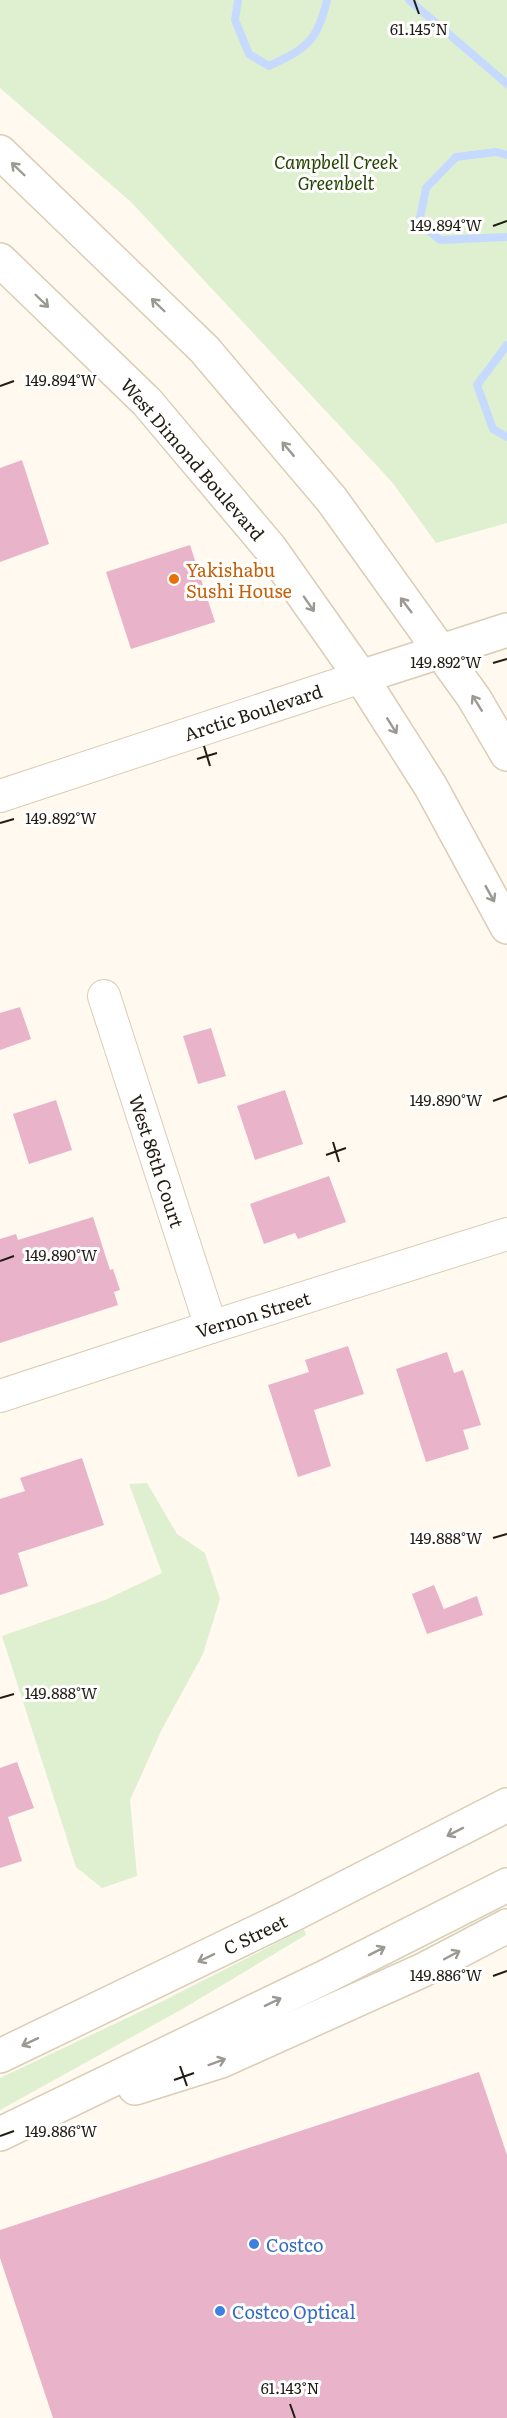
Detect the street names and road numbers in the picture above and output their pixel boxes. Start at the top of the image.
street label: West Dimond Boulevard [115,372,271,546]
street label: Arctic Boulevard [180,677,326,747]
street label: West 86th Court [123,1091,191,1232]
street label: Vernon Street [192,1284,314,1344]
street label: C Street [219,1907,292,1961]

